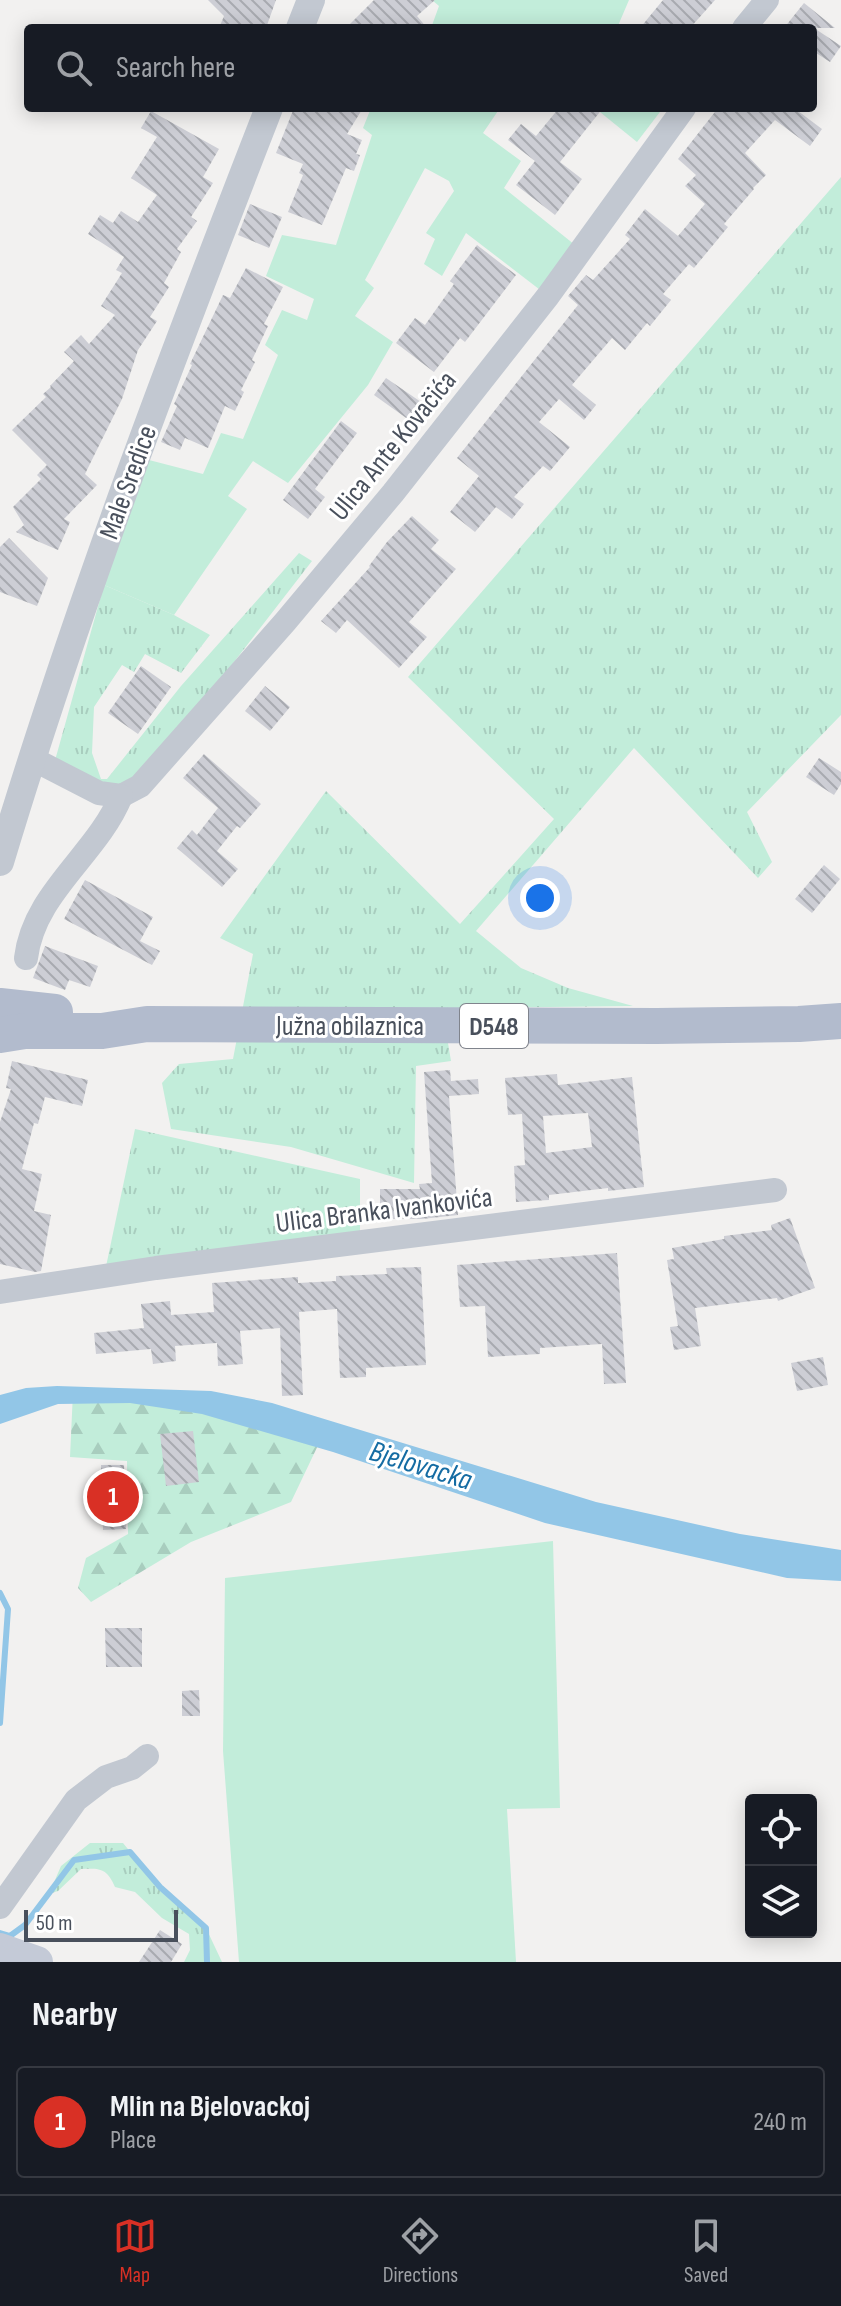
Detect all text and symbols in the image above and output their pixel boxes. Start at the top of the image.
search box [24,24,817,112]
icon: search [52,46,96,90]
text: Search here [116,50,235,86]
street label: Ulica Ante Kovačića [323,365,463,527]
street label: Male Sredice [93,421,164,544]
your location [520,878,560,918]
road number: D548 [460,1004,528,1048]
street label: Južna obilaznica [275,1010,424,1043]
street label: Ulica Branka Ivankovića [274,1181,494,1240]
water label: Bjelovacka [365,1433,476,1499]
pin: 1 [87,1467,139,1527]
map controls [745,1794,817,1938]
button: locate [745,1794,817,1866]
button: layers [745,1866,817,1938]
scale bar [24,1906,178,1942]
text: 50 m [36,1910,72,1937]
text: Nearby [32,1994,118,2035]
text: Mlin na Bjelovackoj [110,2089,310,2125]
text: 1 [55,2107,65,2138]
text: 240 m [753,2107,807,2138]
text: Place [110,2125,157,2156]
tab: Map [113,2214,157,2289]
tab: Directions [383,2214,458,2289]
tab: Saved [684,2214,728,2289]

